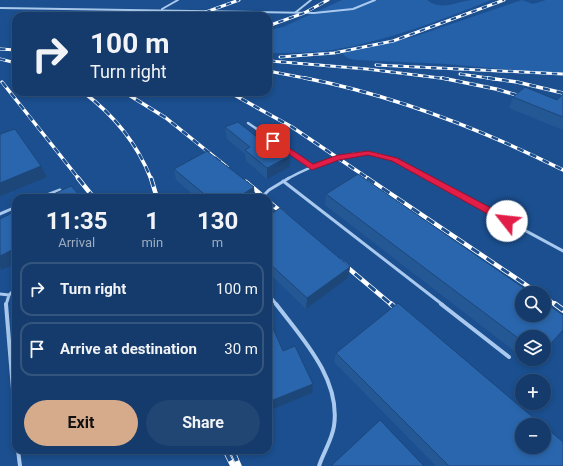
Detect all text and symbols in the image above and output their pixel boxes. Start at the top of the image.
text: 100 m [90,27,169,60]
icon: right [24,28,76,80]
text: Turn right [90,61,167,82]
pin [256,124,290,158]
icon: arrive [262,130,284,152]
position arrow [486,200,528,242]
text: 11:35 [46,207,108,235]
text: 1 [145,207,159,235]
text: 130 [197,207,238,235]
text: Arrival [58,235,95,250]
text: min [141,235,163,250]
text: m [212,235,223,250]
icon: right [26,278,48,300]
text: Turn right [60,280,126,298]
text: 100 m [216,280,258,298]
map controls [515,286,551,454]
button: search [515,286,551,322]
button: layers [515,330,551,366]
icon: arrive [26,338,48,360]
text: Arrive at destination [60,340,197,358]
text: 30 m [224,340,258,358]
button: + [515,374,551,410]
button: Exit [24,400,138,446]
button: Share [146,400,260,446]
button: − [515,418,551,454]

